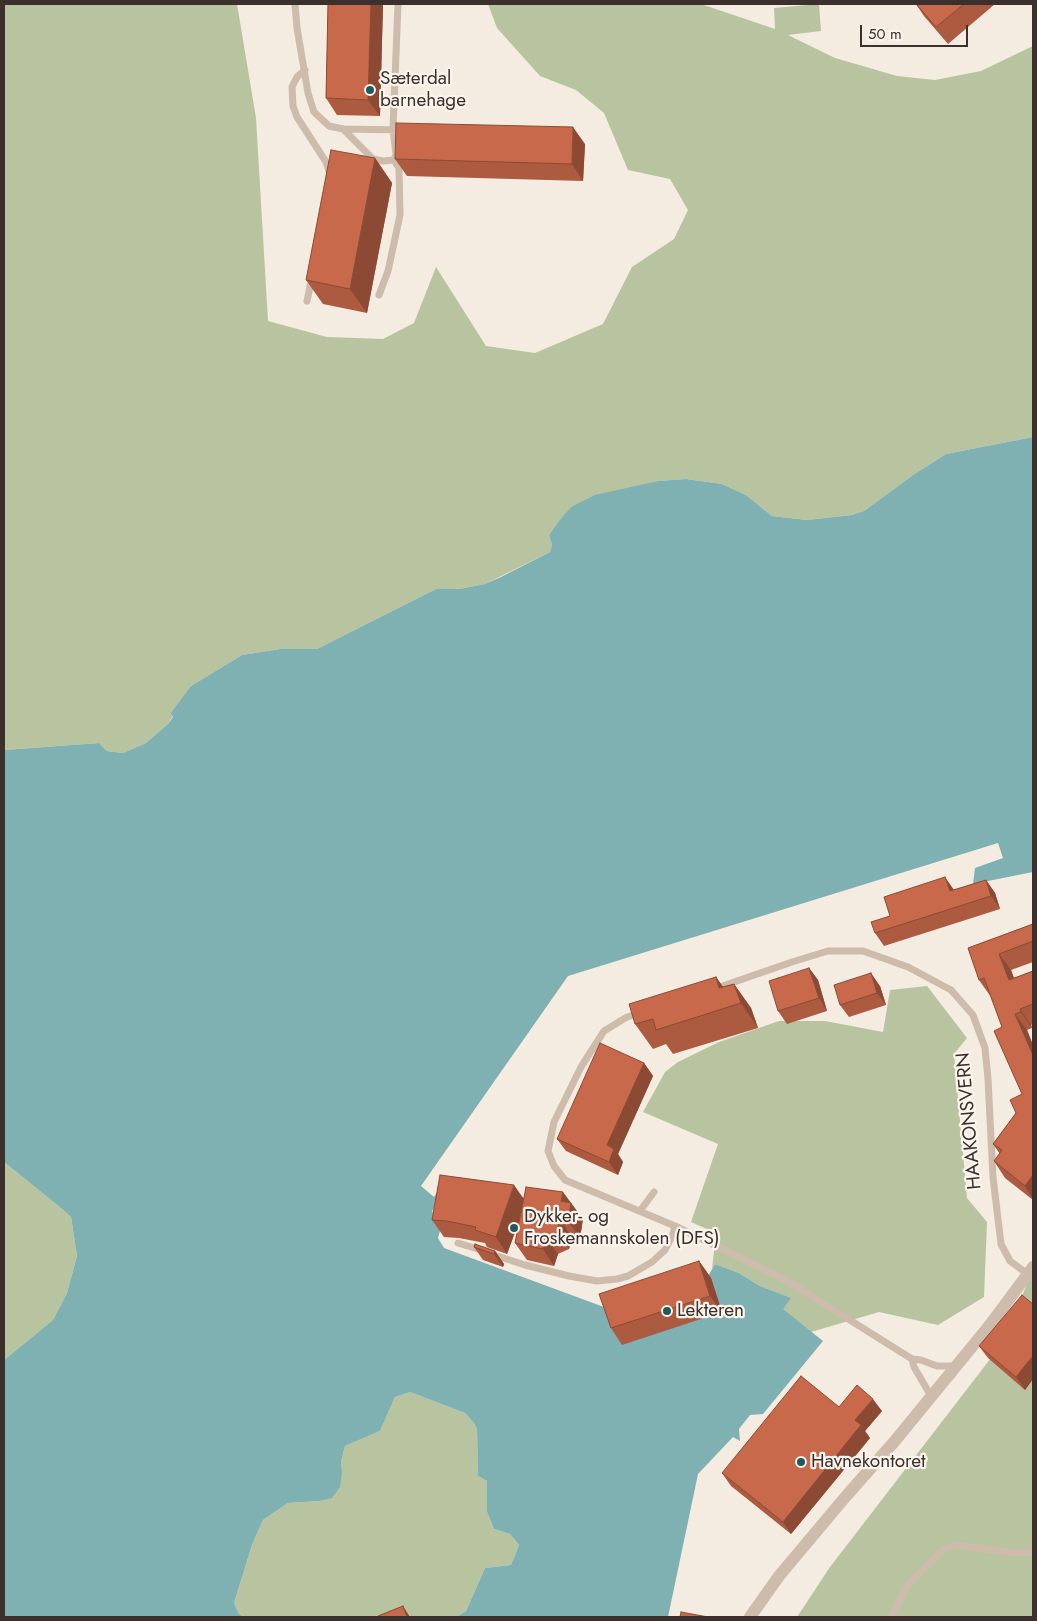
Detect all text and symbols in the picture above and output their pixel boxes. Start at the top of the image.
scale bar [862,15,970,47]
text: 50 m [868,23,902,45]
place label: Sæterdal barnehage [380,68,466,112]
marker: Sæterdal barnehage [364,84,376,96]
street label: HAAKONSVERN [953,1052,987,1190]
place label: Dykker- og Froskemannskolen (DFS) [524,1206,720,1250]
marker: Dykker- og Froskemannskolen (DFS) [508,1222,520,1234]
place label: Lekteren [677,1300,744,1322]
marker: Lekteren [661,1305,673,1317]
place label: Havnekontoret [811,1451,926,1473]
marker: Havnekontoret [795,1456,807,1468]

